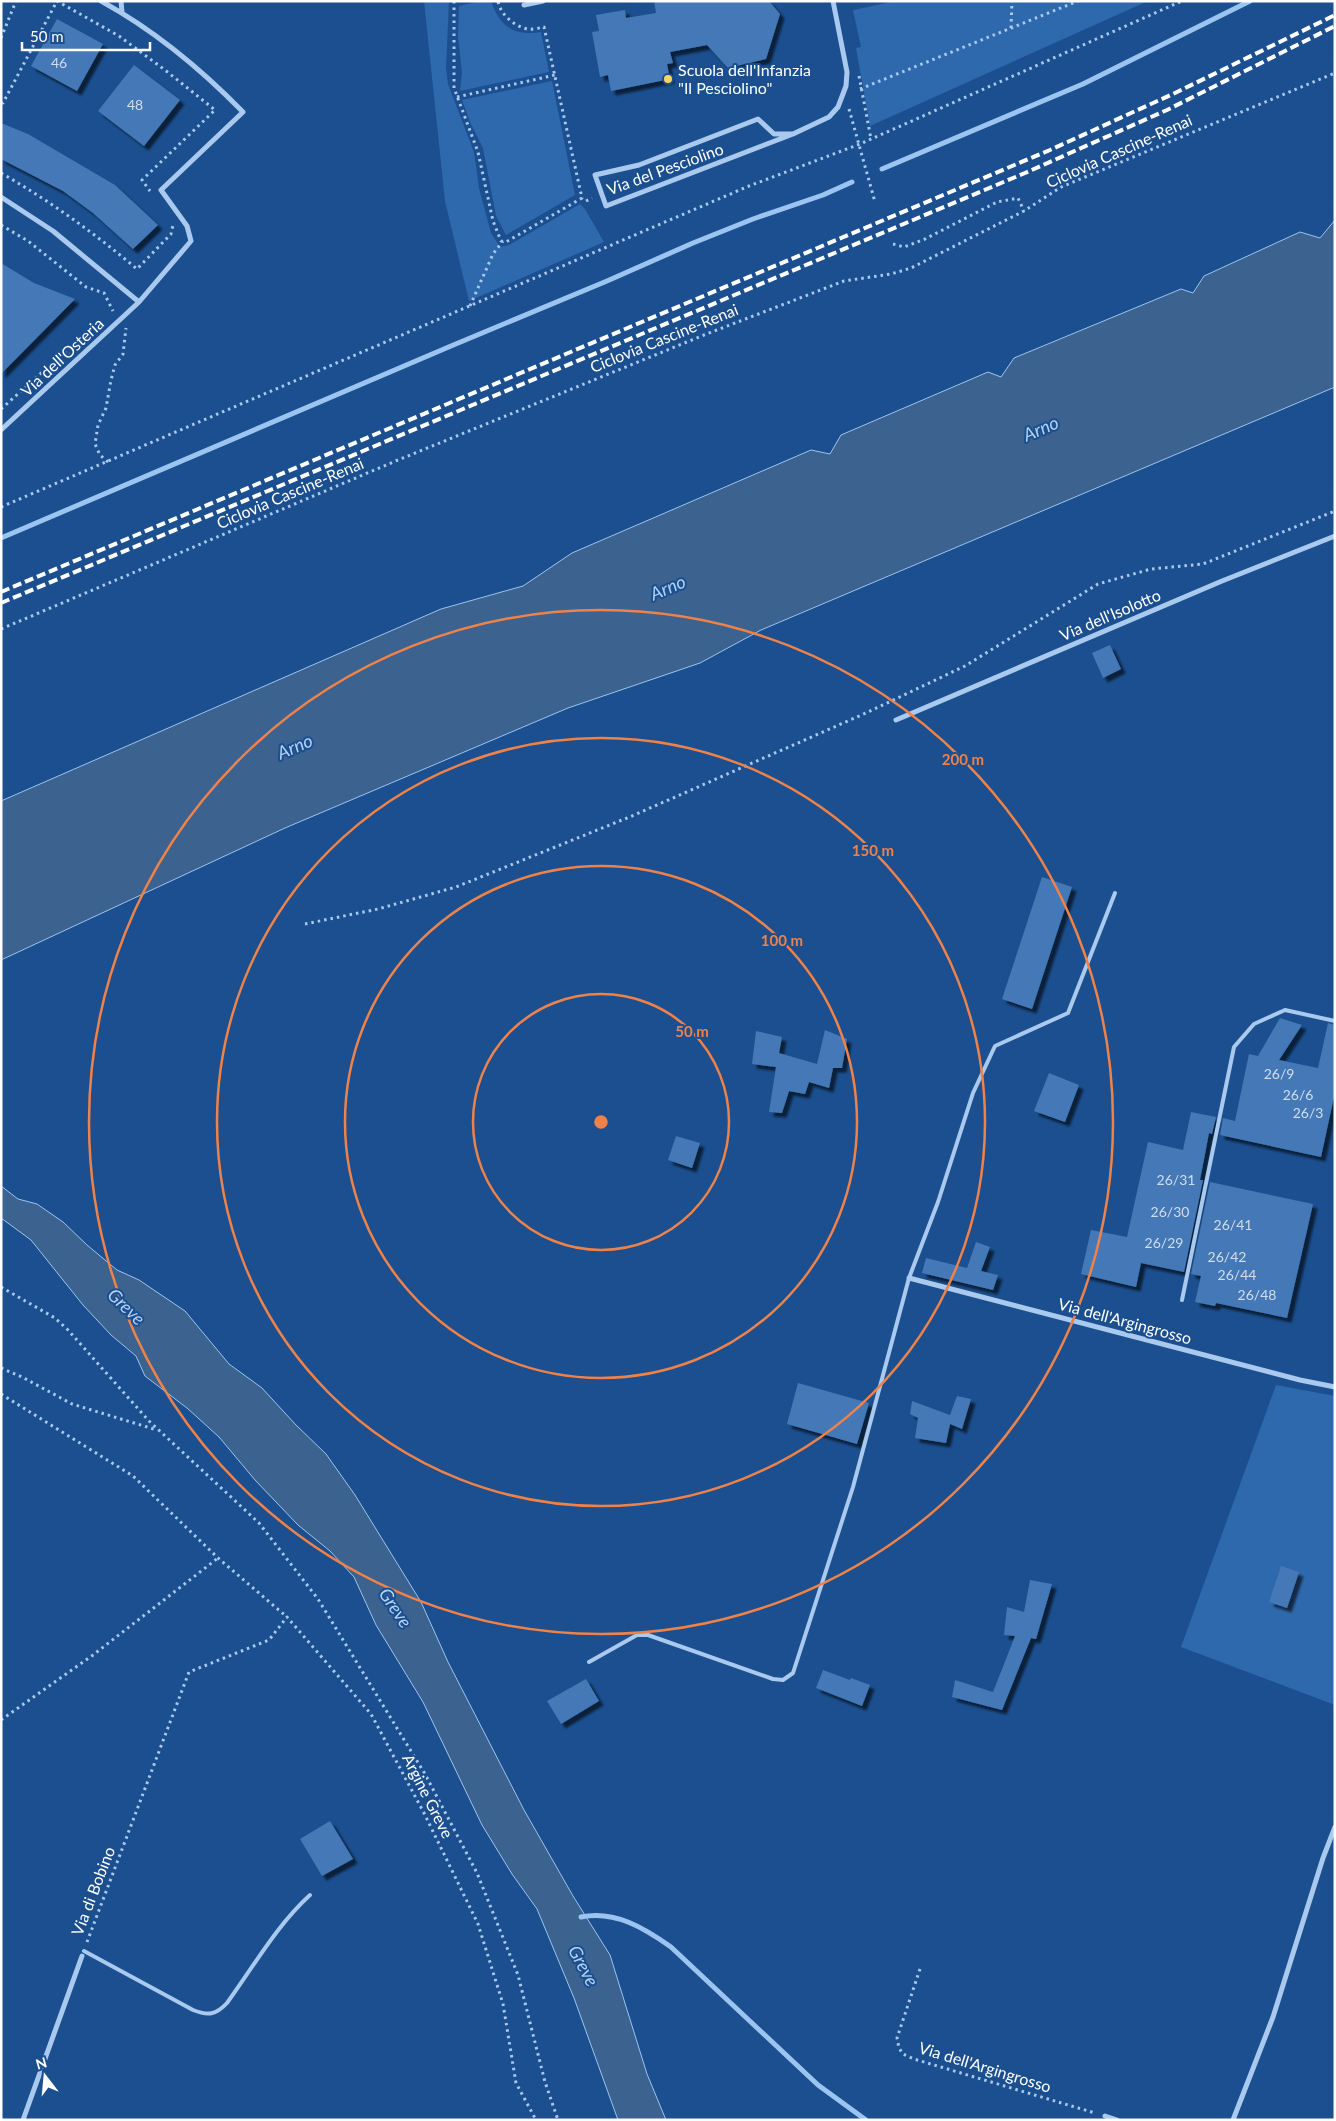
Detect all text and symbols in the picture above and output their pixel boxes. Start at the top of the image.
scale bar [22,20,150,52]
text: 50 m [30,27,64,45]
house number: 46 [51,54,67,71]
place label: Scuola dell'Infanzia "Il Pesciolino" [678,60,811,97]
marker: Scuola dell'Infanzia "Il Pesciolino" [662,73,674,85]
house number: 48 [127,96,143,113]
street label: Ciclovia Cascine-Renai [1043,110,1195,191]
street label: Via del Pesciolino [604,139,726,198]
street label: Ciclovia Cascine-Renai [587,299,741,376]
street label: Via dell'Osteria [16,313,107,400]
water label: Arno [1019,411,1062,446]
street label: Ciclovia Cascine-Renai [213,453,366,532]
water label: Arno [646,570,689,605]
street label: Via dell'Isolotto [1056,585,1163,644]
water label: Arno [273,729,316,764]
text: 200 m [942,750,984,768]
text: 150 m [852,841,894,859]
text: 100 m [761,931,803,949]
text: 50 m [675,1022,709,1040]
house number: 26/9 [1264,1065,1294,1082]
house number: 26/6 [1283,1086,1313,1103]
house number: 26/3 [1293,1104,1323,1121]
centre of rings [592,1113,610,1131]
house number: 26/31 [1157,1171,1195,1188]
house number: 26/30 [1151,1203,1189,1220]
house number: 26/41 [1214,1216,1252,1233]
house number: 26/29 [1145,1234,1183,1251]
house number: 26/42 [1208,1248,1246,1265]
house number: 26/44 [1218,1266,1256,1283]
water label: Greve [103,1283,150,1329]
house number: 26/48 [1238,1286,1276,1303]
street label: Via dell'Argingrosso [1056,1294,1194,1347]
water label: Greve [375,1583,417,1632]
street label: Argine Greve [399,1751,458,1841]
street label: Via di Bobino [67,1844,118,1938]
water label: Greve [564,1941,604,1990]
street label: Via dell'Argingrosso [917,2037,1054,2096]
north arrow [20,2051,70,2101]
text: N [34,2053,49,2073]

